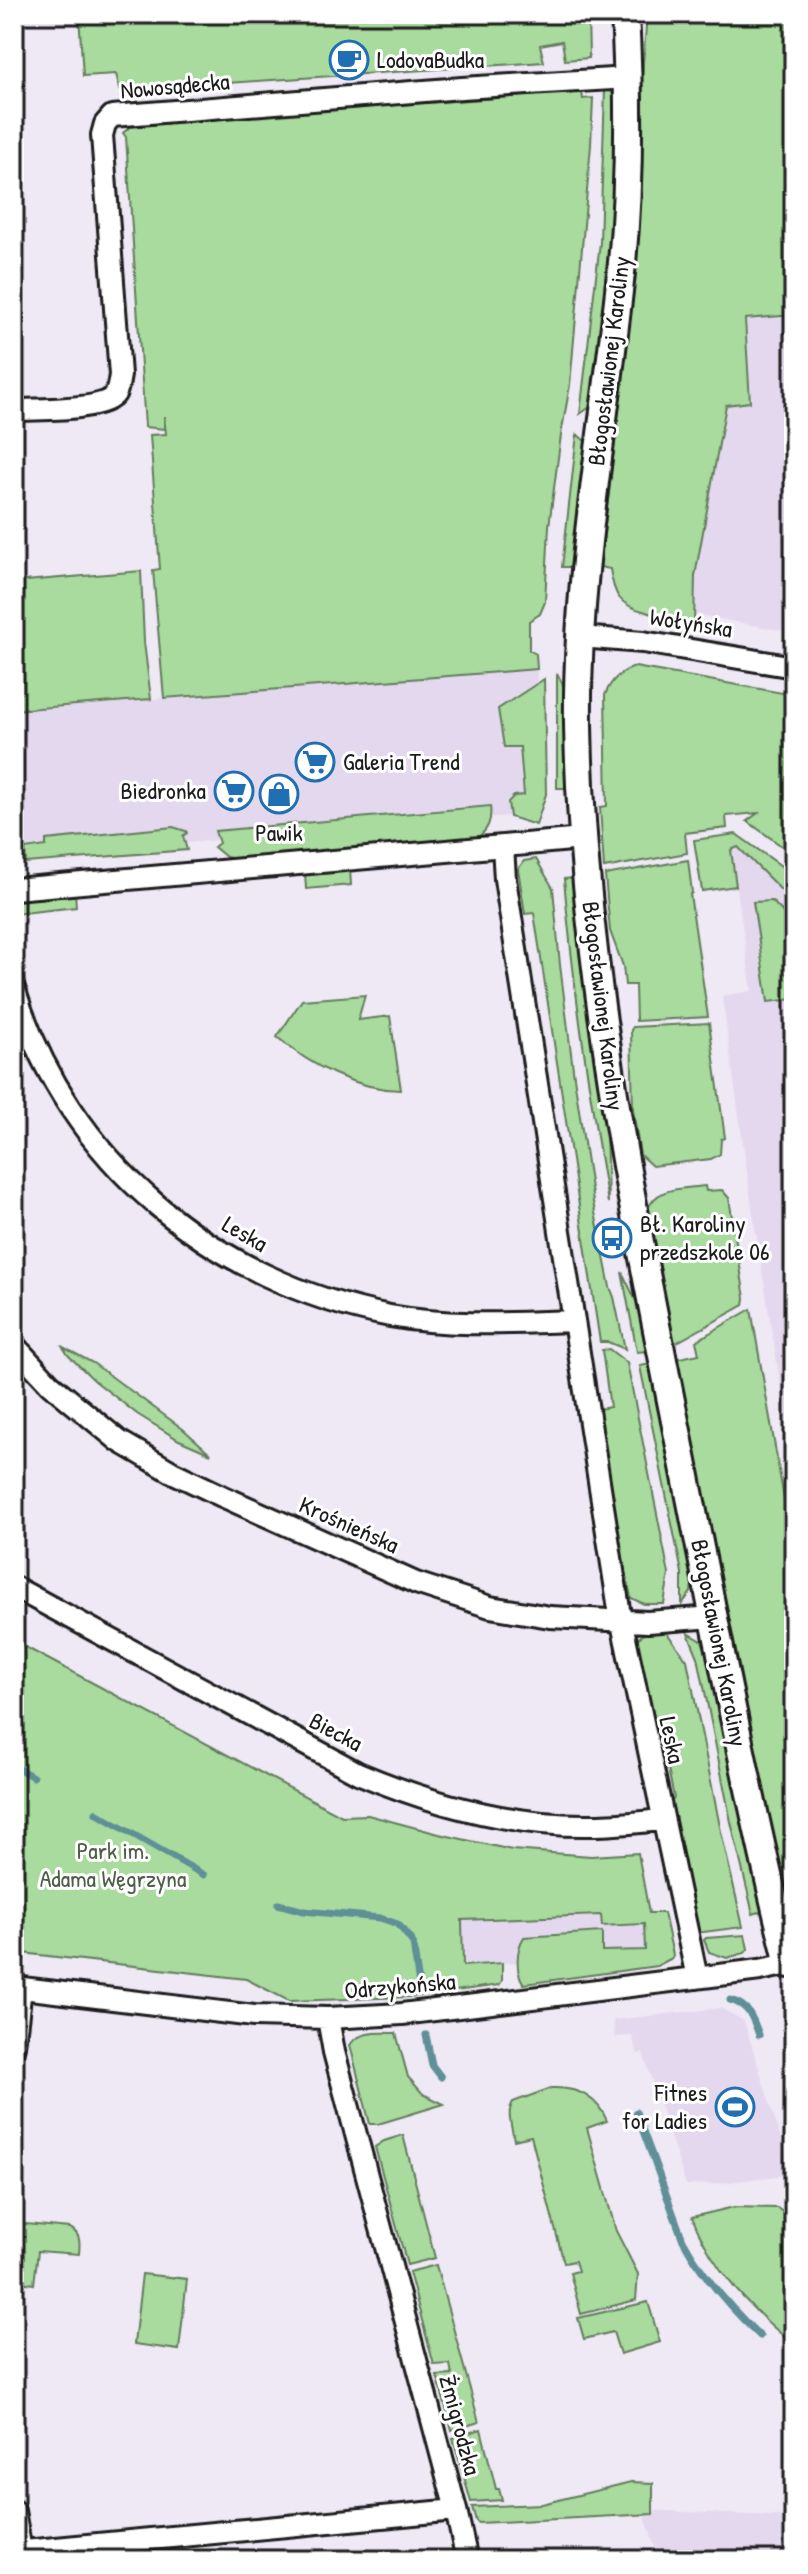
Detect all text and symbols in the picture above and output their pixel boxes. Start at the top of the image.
cafe icon: LodovaBudka [328,39,370,81]
place label: LodovaBudka [377,43,484,75]
street label: Nowosądecka [119,64,231,106]
street label: Błogosławionej Karoliny [579,254,637,467]
street label: Wołyńska [648,600,735,644]
supermarket icon: Galeria Trend [294,741,336,783]
place label: Galeria Trend [343,745,460,777]
supermarket icon: Biedronka [213,770,255,812]
shop icon: Pawik [258,773,300,815]
place label: Biedronka [120,774,206,806]
place label: Pawik [255,816,303,848]
street label: Błogosławionej Karoliny [575,899,633,1112]
place label: Bł. Karoliny przedszkole 06 [640,1207,770,1267]
street label: Leska [217,1208,274,1259]
bus stop icon: Bł. Karoliny przedszkole 06 [591,1217,633,1259]
street label: Krośnieńska [295,1488,404,1560]
street label: Błogosławionej Karoliny [684,1536,756,1749]
street label: Biecka [304,1704,369,1758]
street label: Leska [652,1713,694,1766]
park label: Park im. Adama Węgrzyna [40,1834,186,1894]
street label: Odrzykońska [343,1964,457,2006]
place label: Fitnes for Ladies [622,2076,707,2136]
sports icon: Fitnes for Ladies [714,2086,756,2128]
street label: Żmigrodzka [432,2371,490,2478]

